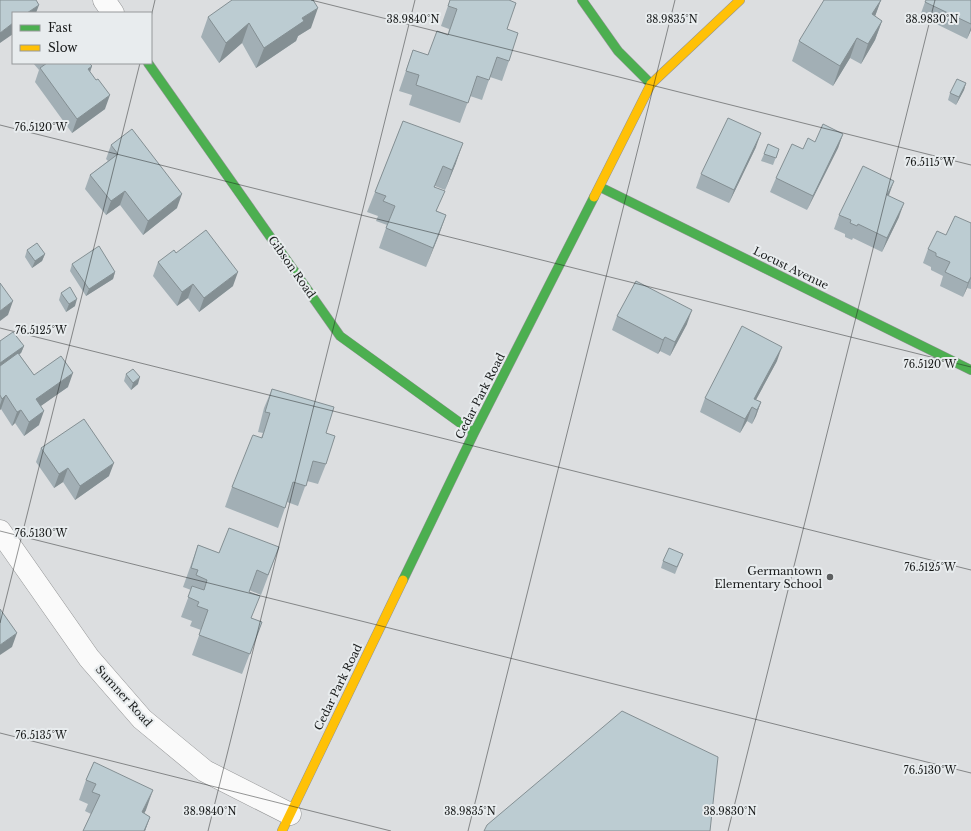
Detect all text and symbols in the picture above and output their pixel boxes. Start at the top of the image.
legend [12,12,152,64]
text: 38.9840°N [387,13,439,26]
text: 38.9835°N [646,13,698,26]
text: 38.9830°N [905,13,959,26]
text: Fast [48,20,73,35]
text: Slow [48,40,78,55]
text: 76.5120°W [15,121,68,134]
text: 76.5115°W [905,156,955,169]
street label: Gibson Road [265,233,319,301]
street label: Locust Avenue [751,244,831,292]
text: 76.5125°W [15,324,67,337]
street label: Cedar Park Road [452,350,508,441]
text: 76.5120°W [904,358,957,371]
text: 76.5130°W [15,527,68,540]
text: 76.5125°W [904,561,956,574]
place label: Germantown Elementary School [715,564,822,591]
marker: Germantown Elementary School [825,572,835,582]
street label: Cedar Park Road [311,641,365,733]
street label: Sumner Road [93,663,156,730]
text: 76.5135°W [15,729,67,742]
text: 76.5130°W [904,764,957,777]
text: 38.9840°N [184,805,236,818]
text: 38.9835°N [444,805,496,818]
text: 38.9830°N [703,805,757,818]

